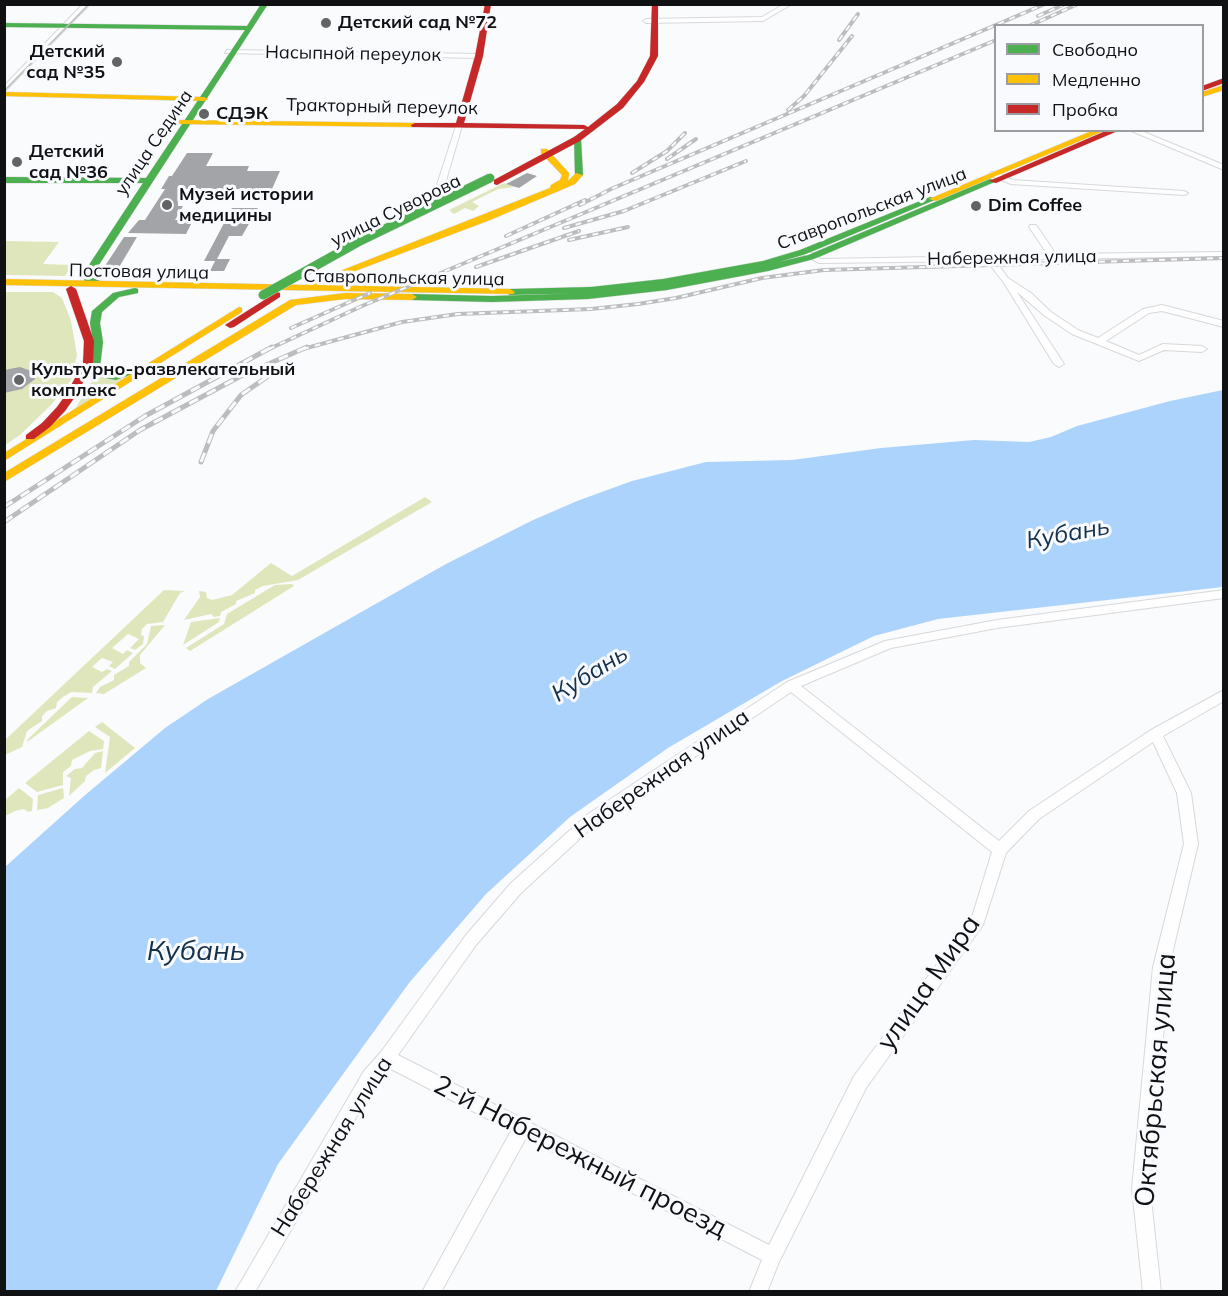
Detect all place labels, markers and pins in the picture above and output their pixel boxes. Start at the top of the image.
place label: Детский сад №72 [338,12,497,34]
marker: Детский сад №72 [319,16,333,30]
place label: Детский сад №35 [26,41,105,84]
marker: Детский сад №35 [110,55,124,69]
place label: СДЭК [216,103,268,125]
marker: СДЭК [197,107,211,121]
place label: Детский сад №36 [29,141,108,184]
marker: Детский сад №36 [10,155,24,169]
place label: Музей истории медицины [179,184,314,226]
place label: Dim Coffee [988,195,1082,217]
marker: Музей истории медицины [160,198,174,212]
marker: Dim Coffee [969,199,983,213]
place label: Культурно-развлекательный комплекс [31,359,295,401]
marker: Культурно-развлекательный комплекс [12,373,26,387]

